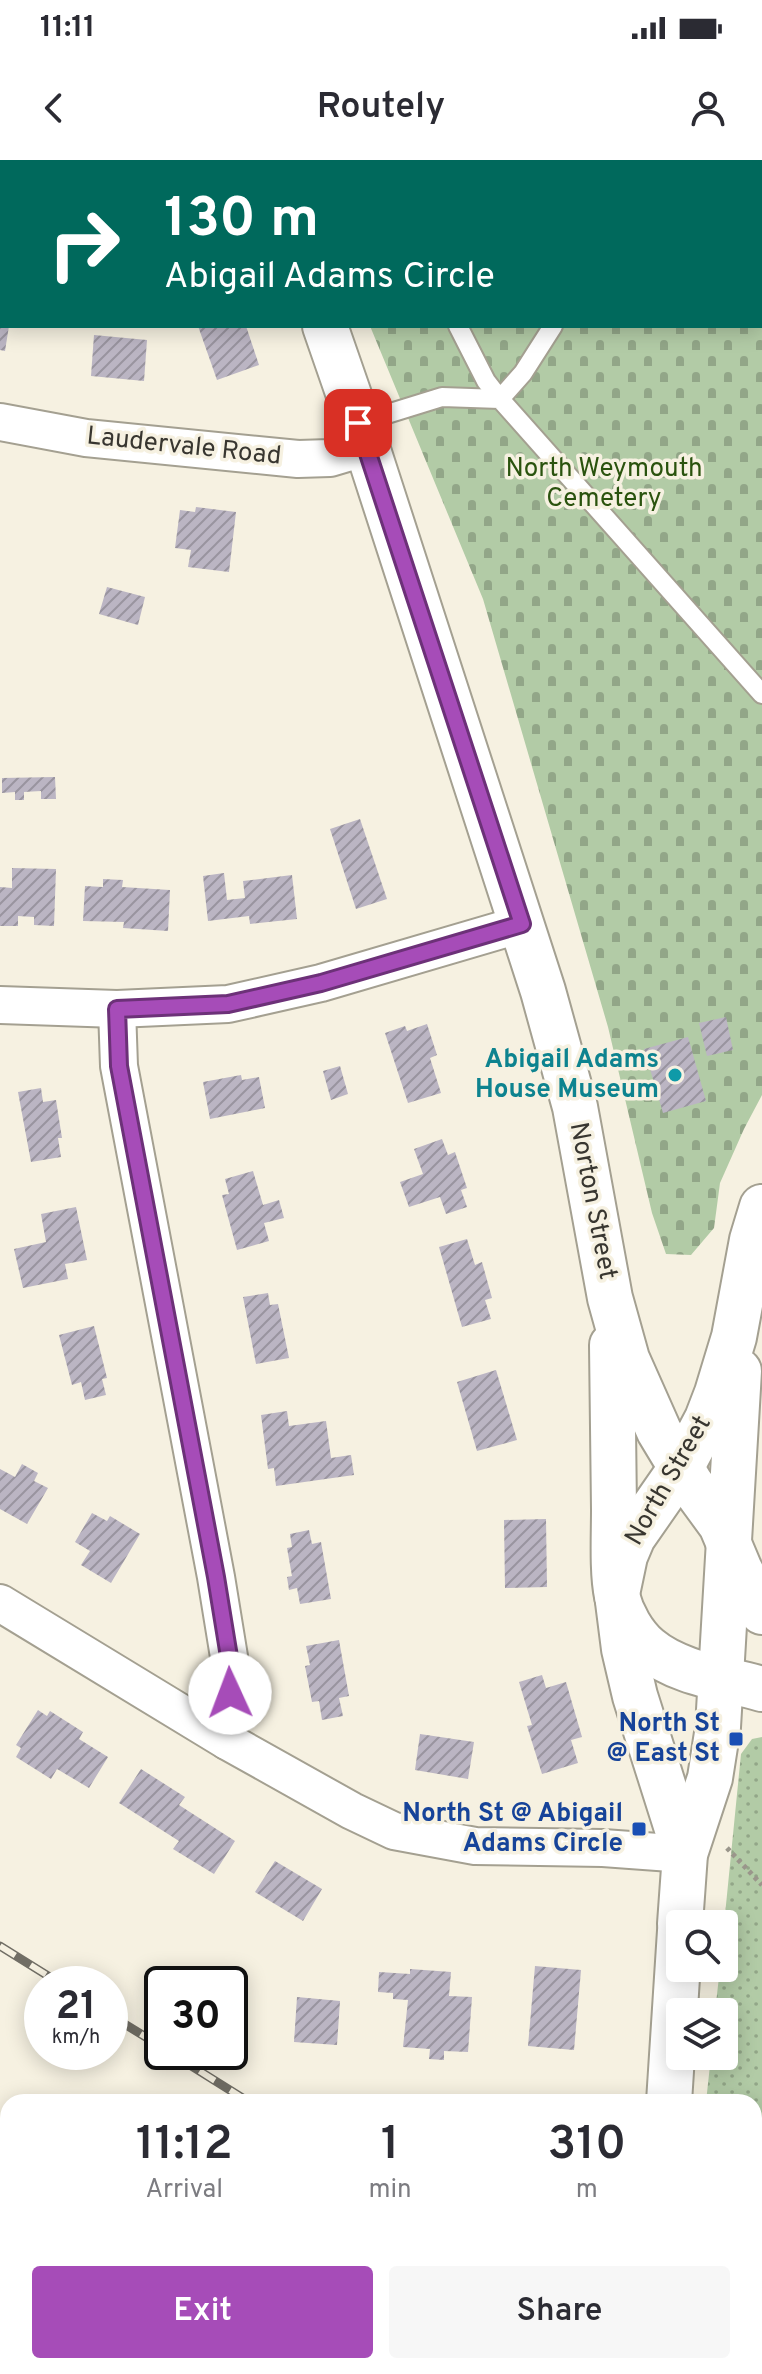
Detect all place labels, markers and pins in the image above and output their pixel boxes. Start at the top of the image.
pin [324,389,392,457]
place label: Abigail Adams House Museum [475,1044,659,1107]
marker: Abigail Adams House Museum [666,1066,684,1084]
place label: North St @ East St [606,1708,720,1771]
marker: North St @ East St [727,1730,745,1748]
place label: North St @ Abigail Adams Circle [402,1798,623,1861]
marker: North St @ Abigail Adams Circle [630,1820,648,1838]

